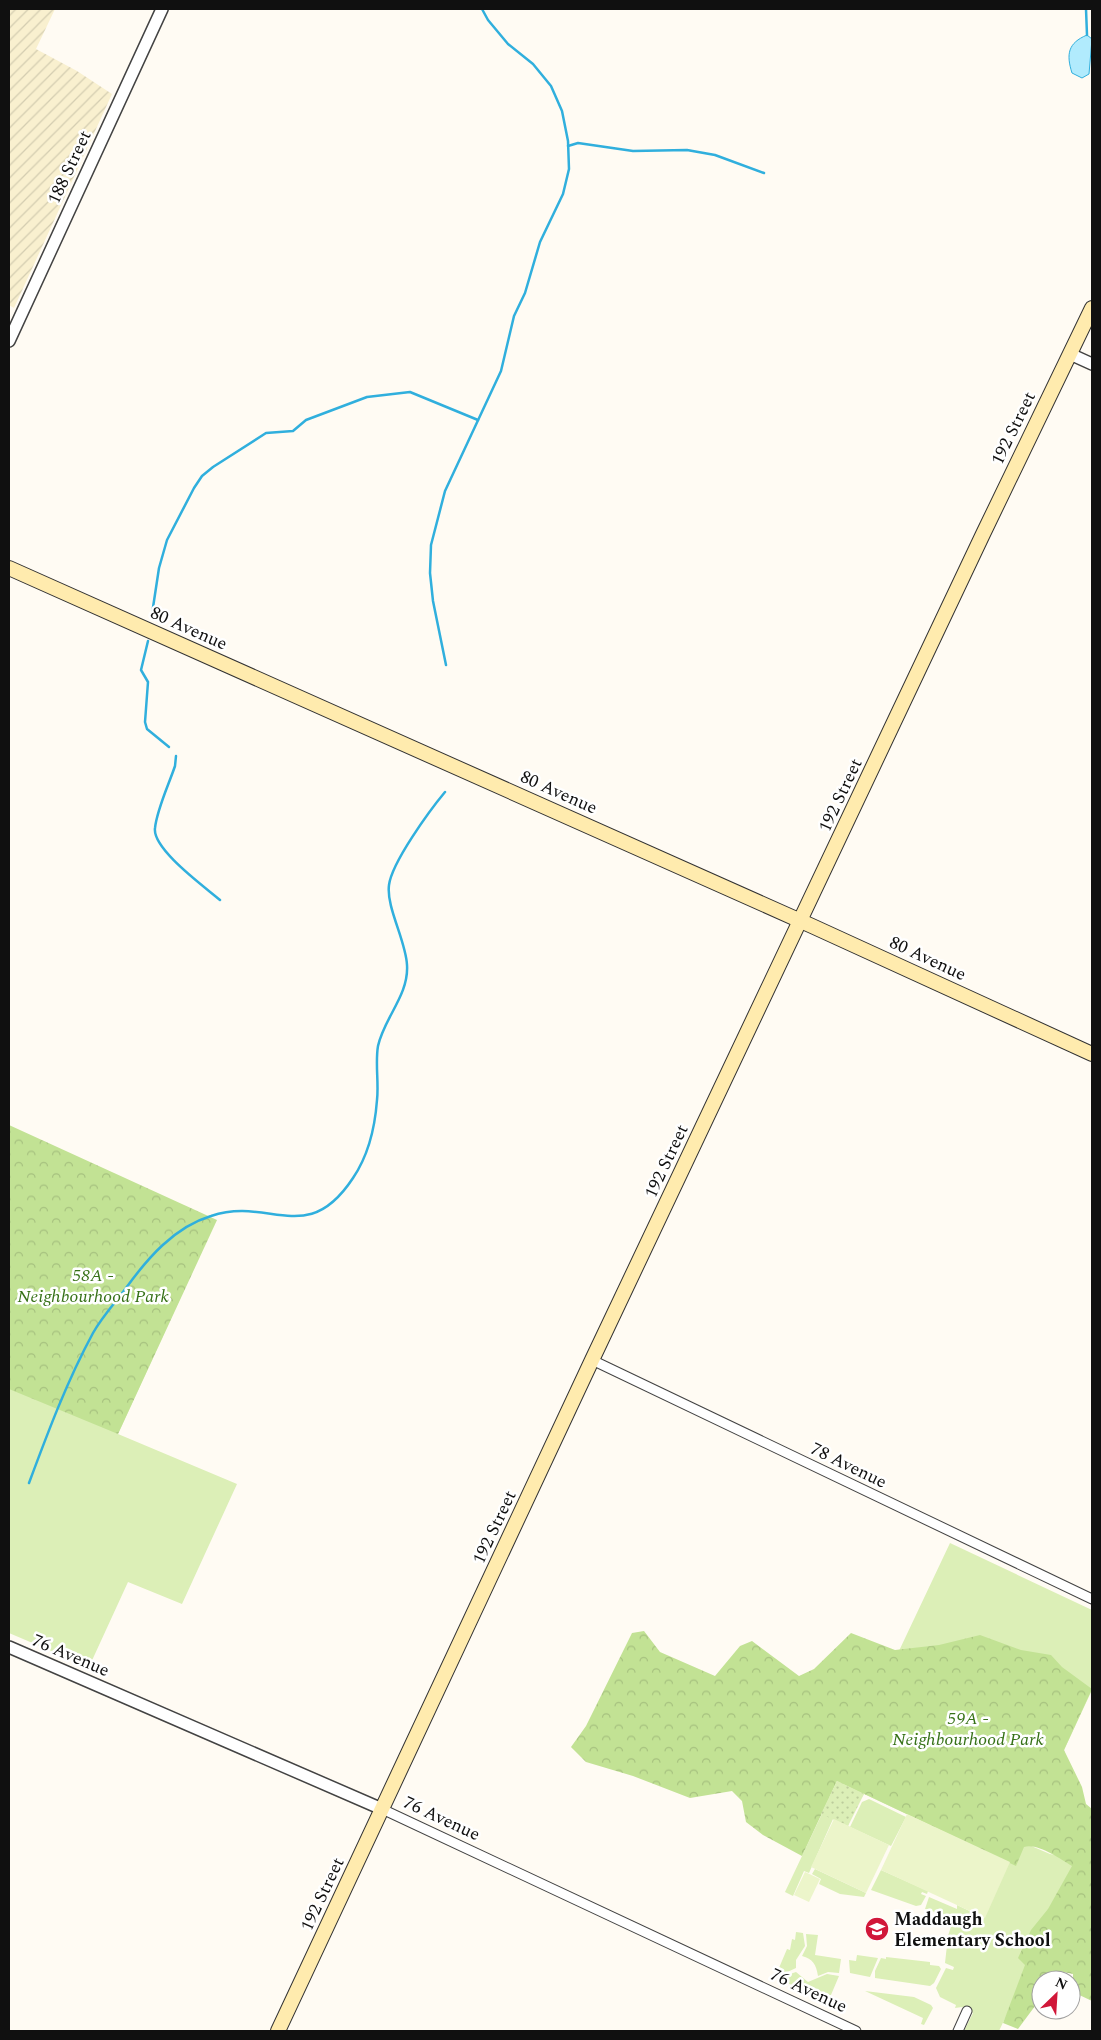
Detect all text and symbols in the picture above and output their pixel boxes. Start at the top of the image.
street label: 188 Street [41,126,98,209]
street label: 192 Street [984,387,1043,470]
street label: 80 Avenue [146,599,232,657]
street label: 192 Street [812,754,869,837]
street label: 80 Avenue [516,763,602,821]
street label: 80 Avenue [885,929,971,988]
street label: 192 Street [638,1120,695,1203]
park label: 58A - Neighbourhood Park [17,1262,169,1310]
street label: 78 Avenue [806,1435,892,1496]
street label: 192 Street [466,1486,523,1569]
street label: 76 Avenue [28,1627,114,1684]
park label: 59A - Neighbourhood Park [892,1705,1044,1753]
street label: 76 Avenue [399,1789,485,1848]
street label: 192 Street [294,1853,351,1936]
place label: Maddaugh Elementary School [894,1906,1051,1954]
school or university icon: Maddaugh Elementary School [864,1916,890,1942]
street label: 76 Avenue [766,1961,852,2020]
north arrow [1031,1970,1081,2020]
text: N [1052,1972,1071,1996]

